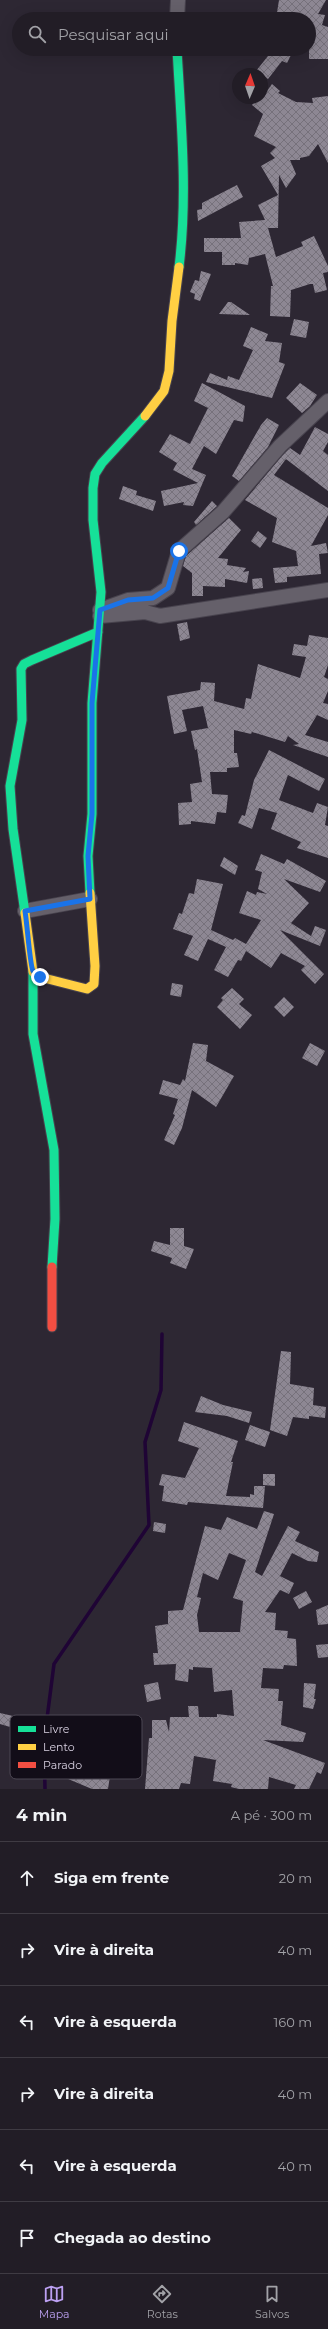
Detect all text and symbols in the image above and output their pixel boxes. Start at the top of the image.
search box [12,12,316,56]
icon: search [26,23,48,45]
text: Pesquisar aqui [58,25,169,44]
north arrow [232,68,268,104]
route start [170,542,188,560]
route end [31,968,49,986]
legend [10,1715,142,1779]
text: Livre [43,1722,70,1736]
text: Lento [43,1740,75,1754]
text: Parado [43,1758,82,1772]
text: 4 min [16,1805,67,1825]
text: A pé · 300 m [231,1807,312,1823]
icon: ahead [16,1867,38,1889]
text: Siga em frente [54,1868,169,1887]
text: 20 m [279,1870,312,1886]
icon: right [16,1939,38,1961]
text: Vire à direita [54,1940,154,1959]
text: 40 m [278,1942,312,1958]
icon: left [16,2011,38,2033]
text: Vire à esquerda [54,2012,177,2031]
text: 160 m [274,2014,312,2030]
icon: right [16,2083,38,2105]
text: Vire à direita [54,2084,154,2103]
text: 40 m [278,2086,312,2102]
icon: left [16,2155,38,2177]
text: Vire à esquerda [54,2156,177,2175]
text: 40 m [278,2158,312,2174]
icon: arrive [16,2227,38,2249]
text: Chegada ao destino [54,2228,211,2247]
tab: Mapa [39,2283,70,2321]
tab: Rotas [147,2283,178,2321]
tab: Salvos [255,2283,289,2321]

